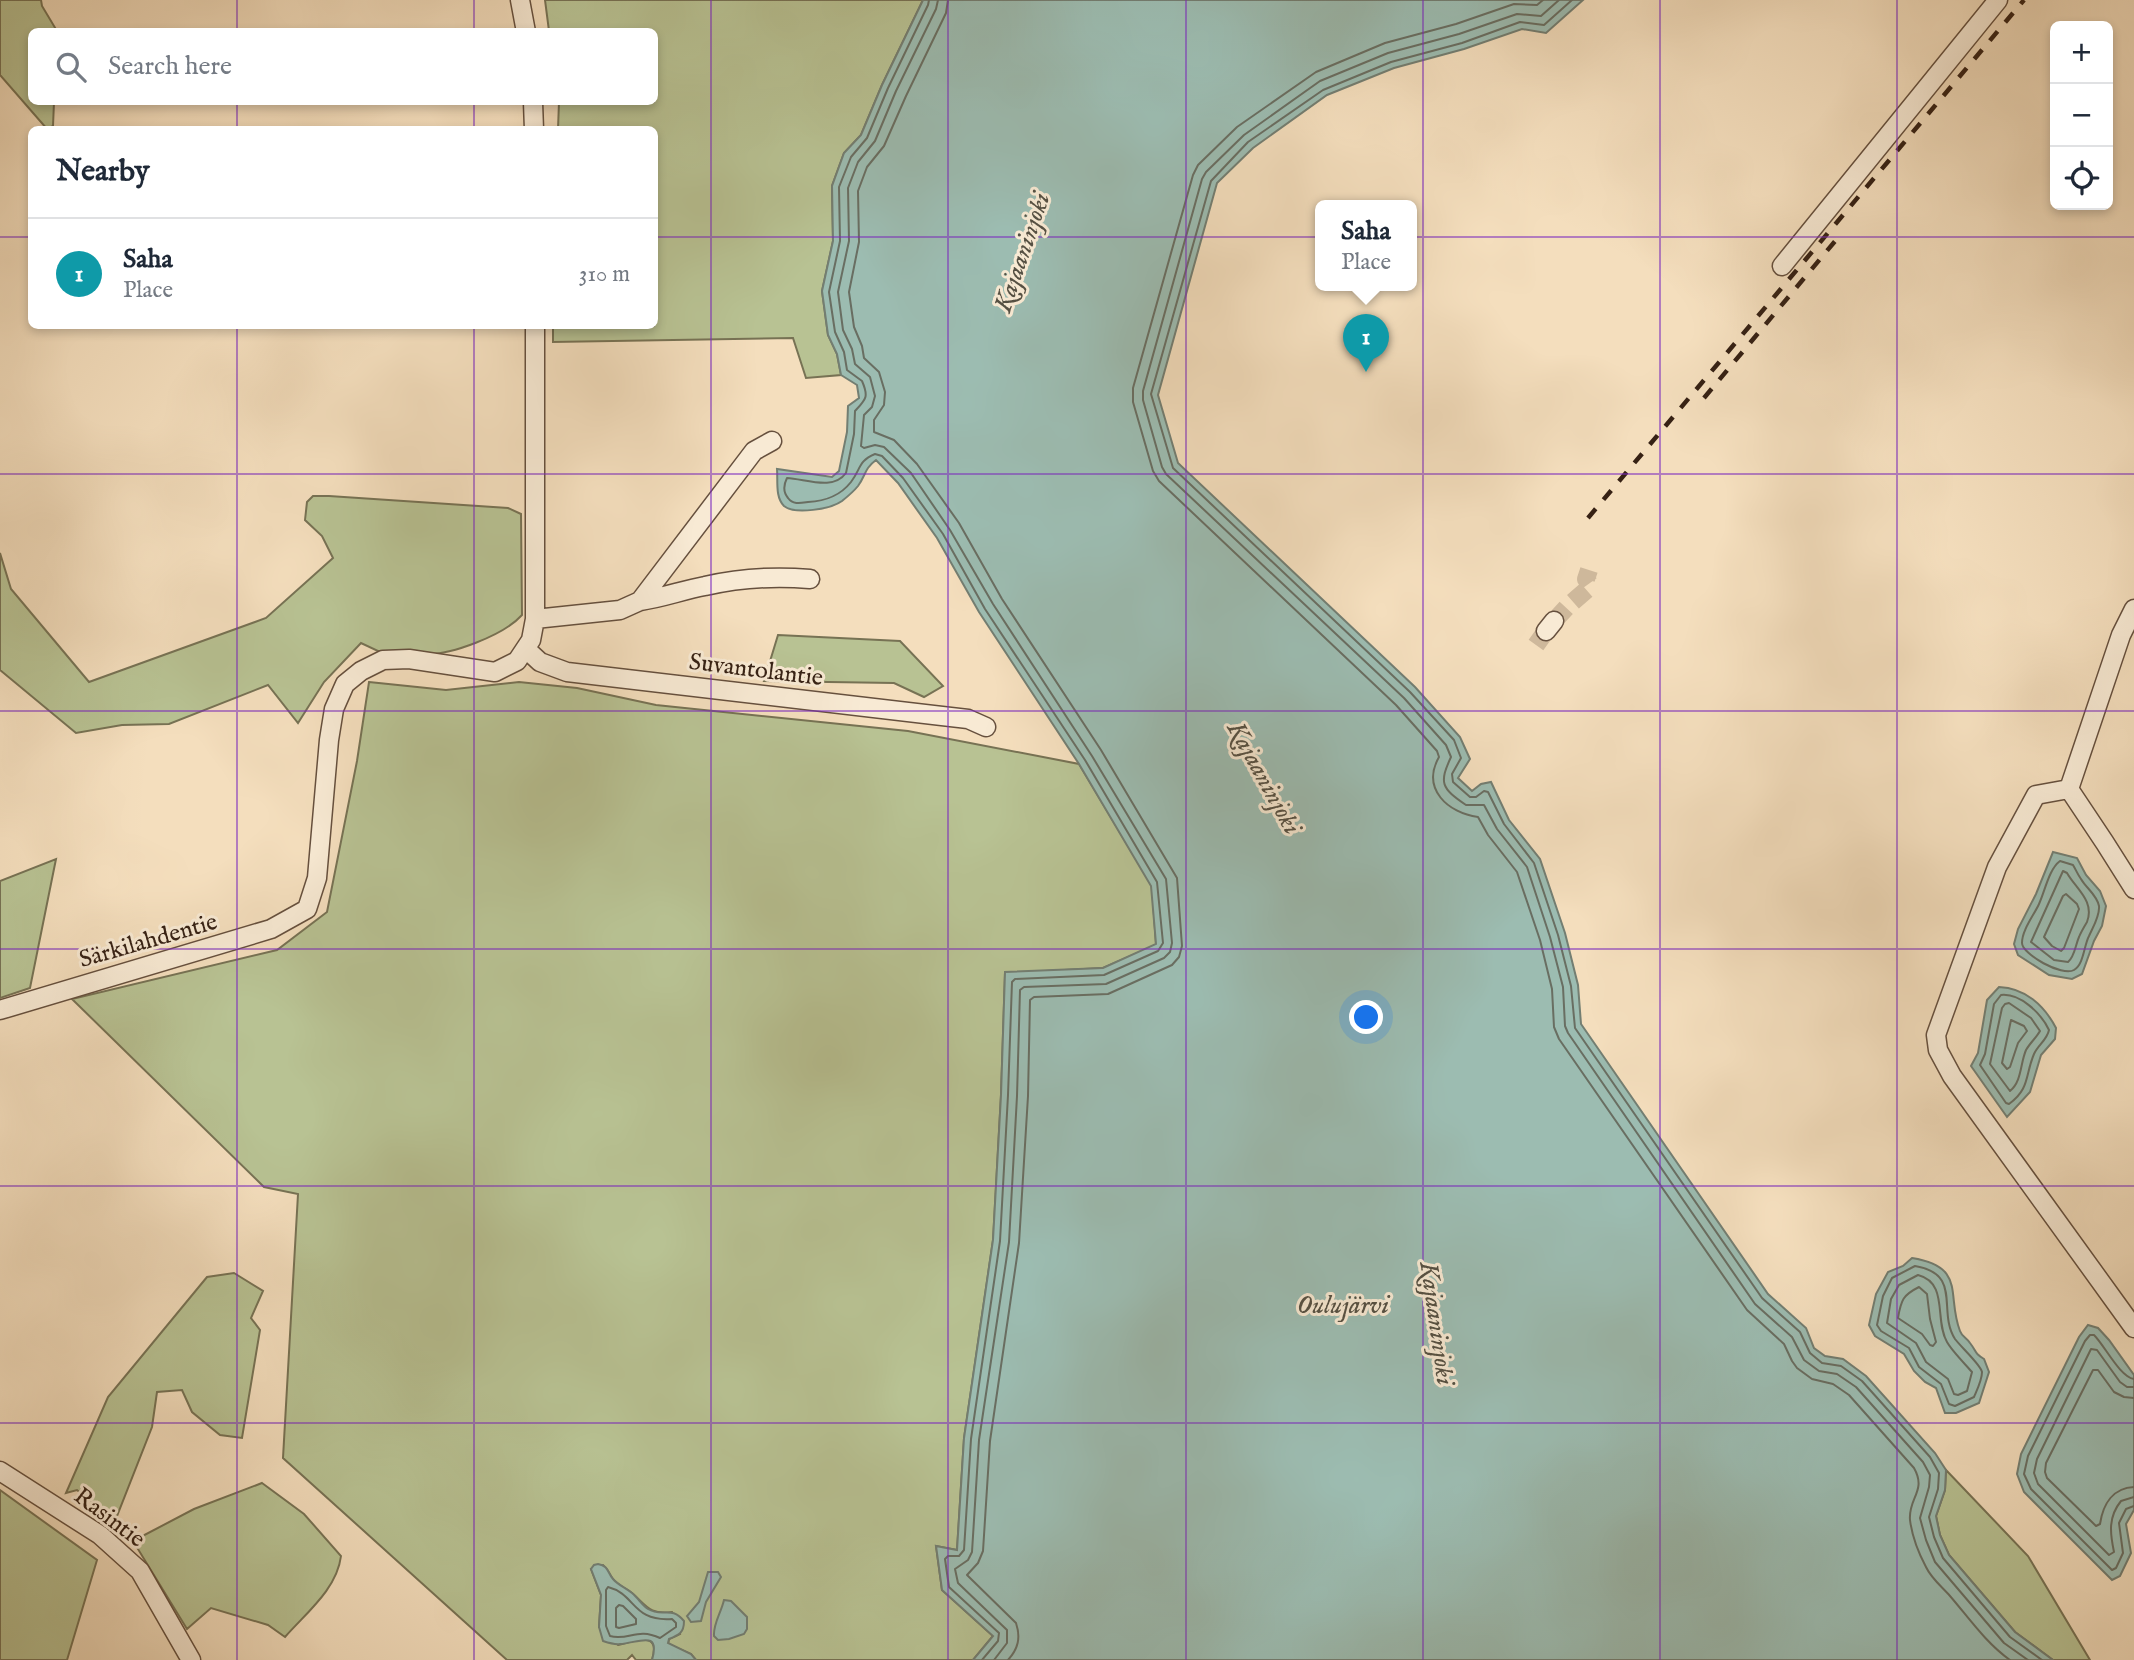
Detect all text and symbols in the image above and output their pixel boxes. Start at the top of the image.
map controls [2050,21,2113,210]
button: + [2050,21,2113,84]
search box [28,28,658,105]
icon: search [52,48,90,86]
text: Search here [108,50,232,83]
button: − [2050,84,2113,147]
button: locate [2050,147,2113,210]
text: Nearby [56,153,149,191]
water label: Kajaaninjoki [986,187,1059,318]
popup [1315,200,1417,291]
text: Saha [1341,215,1391,248]
text: Saha [123,243,173,276]
text: Place [1341,248,1391,277]
text: 1 [75,260,83,289]
text: 310 m [579,260,630,289]
text: Place [123,276,173,305]
pin: 1 [1343,314,1389,372]
street label: Suvantolantie [687,647,825,694]
water label: Kajaaninjoki [1219,714,1309,841]
street label: Särkilahdentie [76,907,221,976]
your location [1349,1000,1383,1034]
water label: Kajaaninjoki [1411,1258,1462,1389]
water label: Oulujärvi [1297,1289,1391,1322]
street label: Rasintie [67,1481,151,1555]

